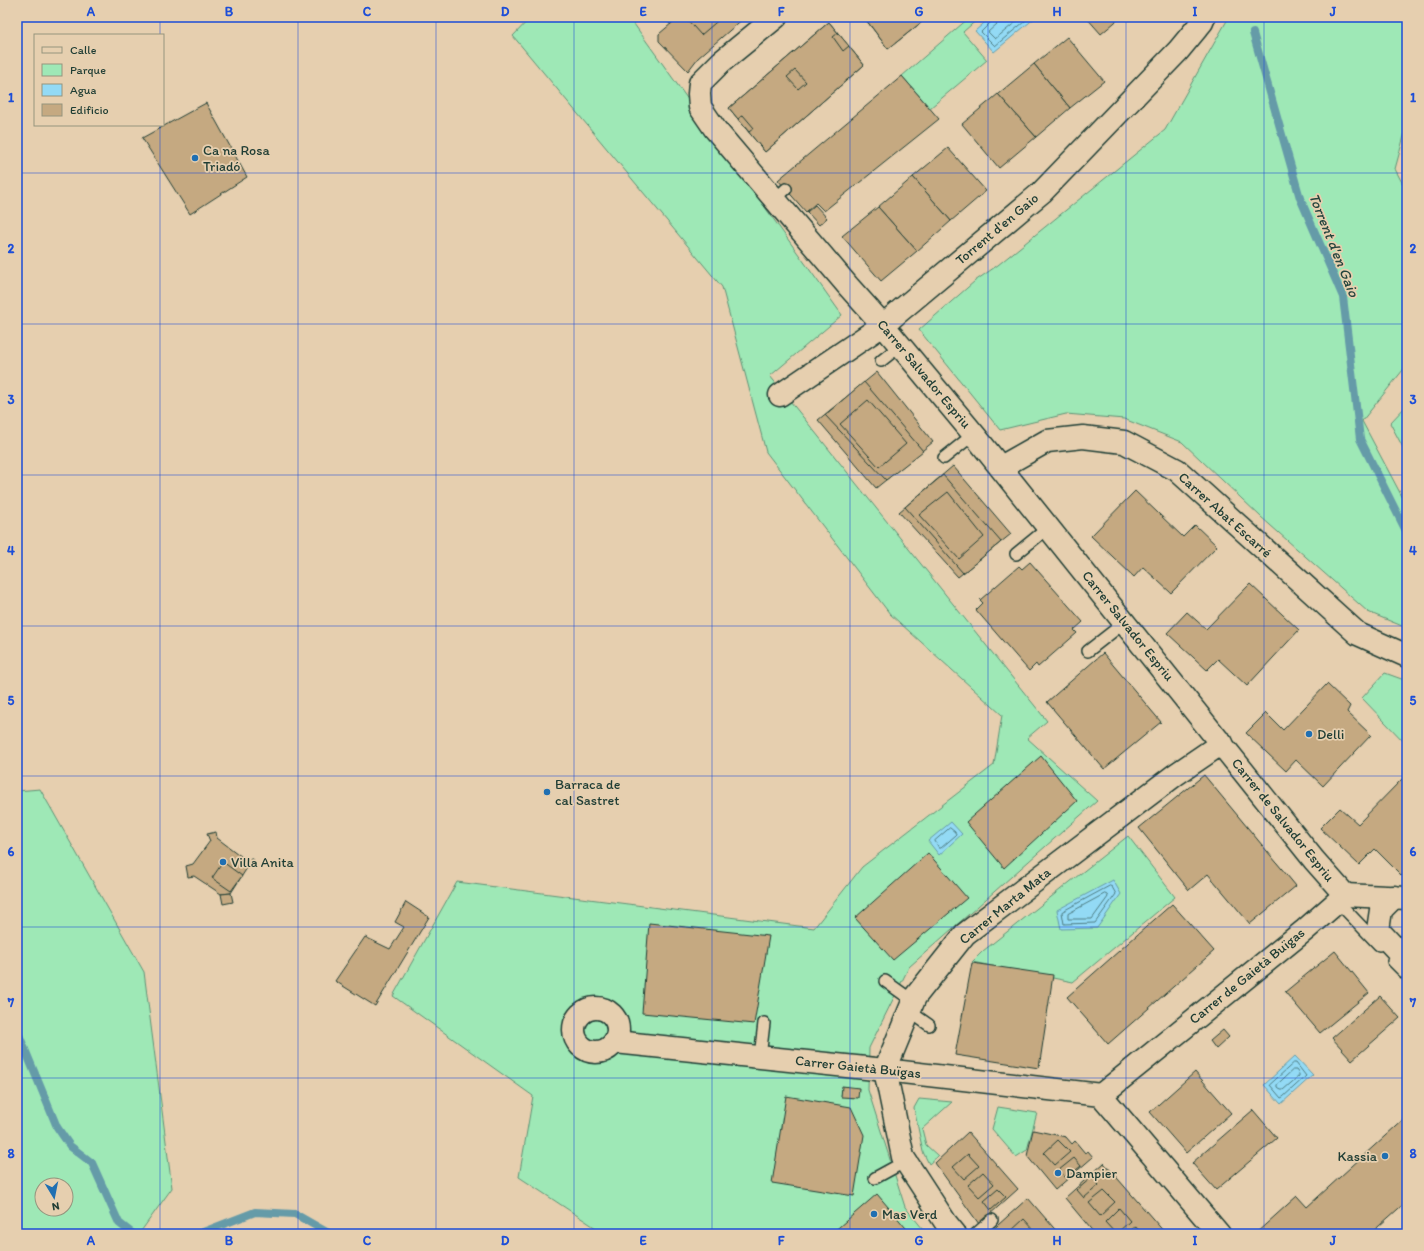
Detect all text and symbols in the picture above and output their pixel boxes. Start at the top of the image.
text: A [86,4,96,19]
text: B [225,4,234,19]
text: C [363,4,372,19]
text: D [501,4,510,19]
text: E [639,4,647,19]
text: F [778,4,785,19]
text: G [915,4,924,19]
text: H [1053,4,1062,19]
text: I [1193,4,1198,19]
text: J [1329,4,1337,19]
legend [34,34,164,126]
text: Calle [70,43,97,57]
text: Parque [70,63,106,77]
text: Agua [70,83,96,97]
text: 1 [8,90,14,105]
text: 1 [1410,90,1416,105]
text: Edificio [70,103,109,117]
place label: Ca na Rosa Triadó [203,142,270,175]
marker: Ca na Rosa Triadó [190,153,200,163]
street label: Torrent d'en Gaio [952,189,1042,269]
water label: Torrent d'en Gaio [1305,190,1363,300]
text: 2 [8,241,15,256]
text: 2 [1410,241,1417,256]
street label: Carrer Salvador Espriu [873,316,975,432]
text: 3 [7,392,15,407]
text: 3 [1409,392,1417,407]
street label: Carrer Abat Escarré [1175,469,1275,562]
text: 4 [7,543,15,558]
text: 4 [1409,543,1417,558]
street label: Carrer Salvador Espriu [1078,567,1178,685]
text: 5 [8,693,15,708]
text: 5 [1410,693,1417,708]
place label: Delli [1317,726,1344,743]
marker: Delli [1304,729,1314,739]
street label: Carrer de Salvador Espriu [1228,755,1338,885]
place label: Barraca de cal Sastret [555,776,621,809]
marker: Barraca de cal Sastret [542,787,552,797]
text: 6 [8,844,15,859]
text: 6 [1410,844,1417,859]
place label: Villa Anita [231,854,295,871]
marker: Villa Anita [218,857,228,867]
street label: Carrer Marta Mata [956,863,1055,948]
street label: Carrer de Gaietà Buïgas [1186,924,1308,1028]
text: 7 [7,995,15,1010]
text: 7 [1409,995,1417,1010]
street label: Carrer Gaietà Buïgas [794,1052,922,1082]
text: 8 [7,1146,15,1161]
text: 8 [1409,1146,1417,1161]
place label: Kassia [1337,1148,1378,1165]
marker: Kassia [1380,1151,1390,1161]
place label: Dampier [1066,1165,1118,1182]
marker: Dampier [1053,1168,1063,1178]
north arrow [34,1177,74,1217]
text: N [51,1199,60,1213]
place label: Mas Verd [882,1206,938,1223]
marker: Mas Verd [869,1209,879,1219]
text: A [86,1233,96,1248]
text: B [225,1233,234,1248]
text: C [363,1233,372,1248]
text: D [501,1233,510,1248]
text: E [639,1233,647,1248]
text: F [778,1233,785,1248]
text: G [915,1233,924,1248]
text: H [1053,1233,1062,1248]
text: I [1193,1233,1198,1248]
text: J [1329,1233,1337,1248]

